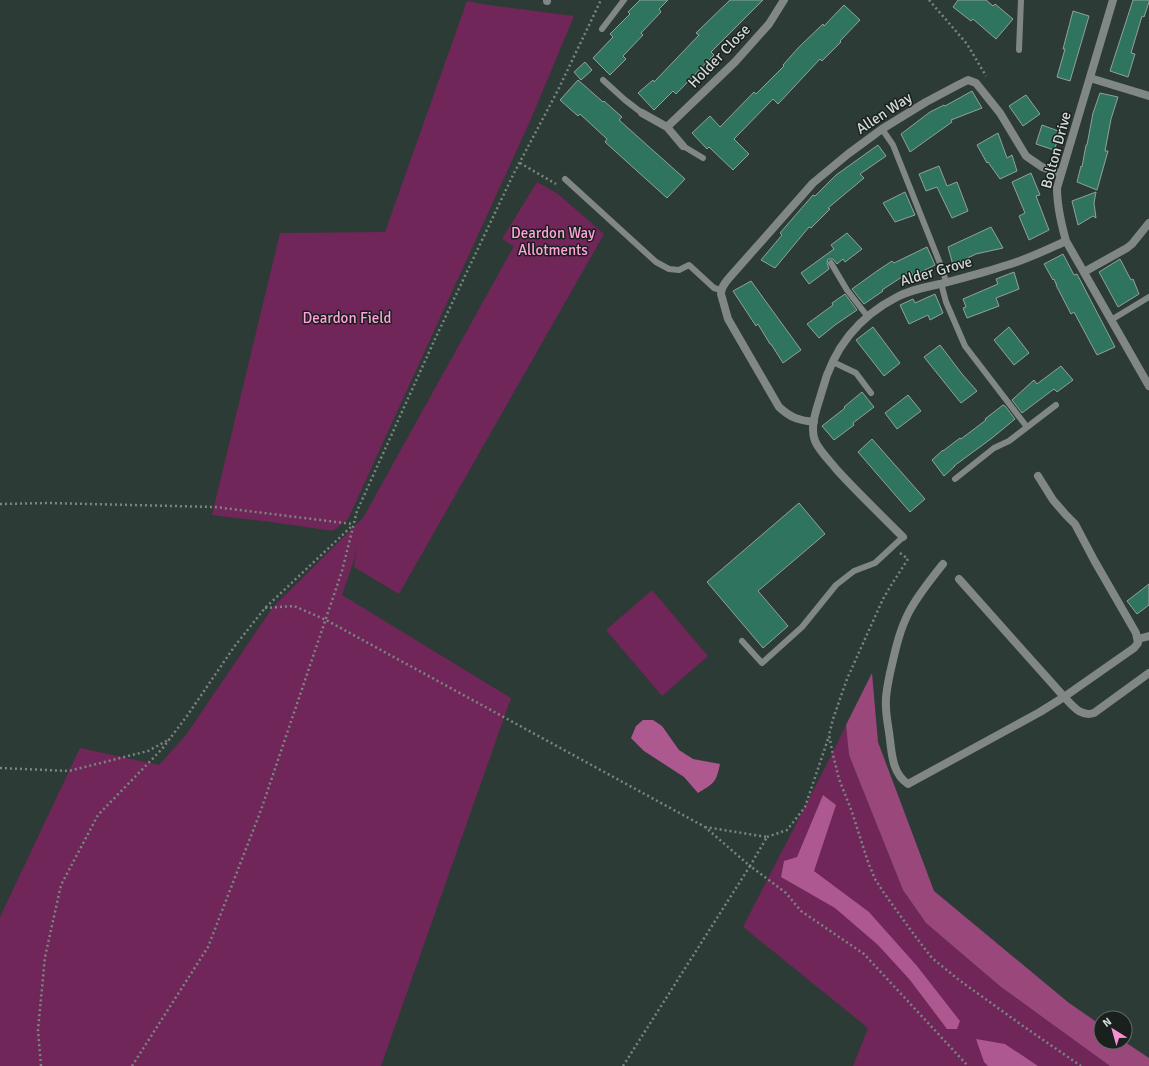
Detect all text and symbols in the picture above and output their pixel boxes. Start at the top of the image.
street label: Holder Close [684,20,754,92]
street label: Allen Way [853,88,915,138]
street label: Bolton Drive [1037,110,1075,190]
park label: Deardon Way Allotments [511,224,595,259]
street label: Alder Grove [898,252,974,290]
park label: Deardon Field [302,309,392,327]
north arrow [1093,1010,1133,1050]
text: N [1100,1015,1114,1030]

